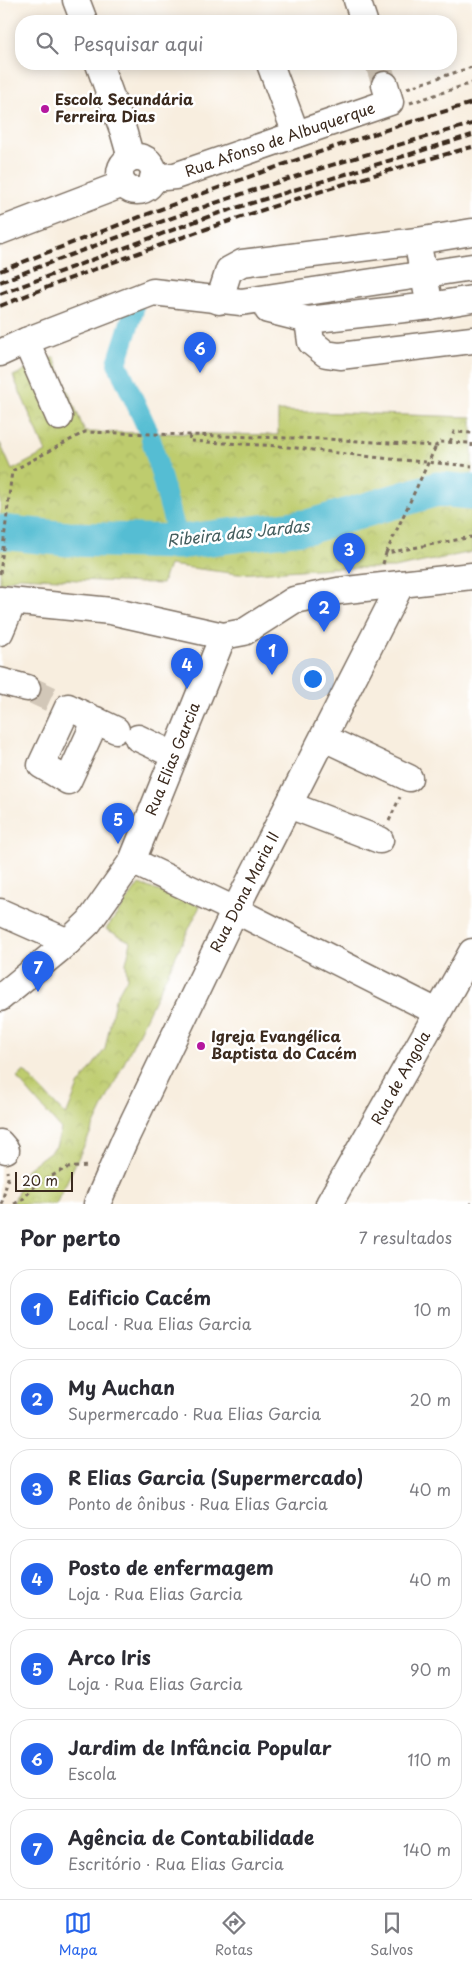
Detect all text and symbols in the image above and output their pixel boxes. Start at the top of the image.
search box [15,15,457,70]
icon: search [33,29,61,57]
text: Pesquisar aqui [73,29,203,57]
place label: Escola Secundária Ferreira Dias [55,87,194,127]
street label: Rua Afonso de Albuquerque [181,95,378,182]
marker: Escola Secundária Ferreira Dias [39,103,51,115]
pin: 6 [184,332,216,373]
water label: Ribeira das Jardas [166,512,312,551]
pin: 3 [333,533,365,574]
pin: 2 [308,591,340,632]
pin: 1 [256,634,288,675]
pin: 4 [171,648,203,689]
your location [300,666,326,692]
street label: Rua Elias Garcia [138,697,205,819]
pin: 5 [102,803,134,844]
street label: Rua Dona Maria II [203,827,284,956]
pin: 7 [22,951,54,992]
place label: Igreja Evangélica Baptista do Cacém [211,1024,357,1064]
street label: Rua de Angola [364,1025,435,1128]
marker: Igreja Evangélica Baptista do Cacém [195,1040,207,1052]
scale bar [15,1169,72,1192]
text: 20 m [22,1170,58,1191]
text: Por perto [20,1221,120,1253]
text: 7 resultados [359,1225,452,1249]
text: Edificio Cacém [68,1283,211,1311]
text: 1 [33,1297,41,1321]
text: 10 m [414,1297,451,1321]
text: Local · Rua Elias Garcia [68,1311,251,1335]
text: My Auchan [68,1373,175,1401]
text: 2 [31,1387,43,1411]
text: 20 m [410,1387,451,1411]
text: Supermercado · Rua Elias Garcia [68,1401,321,1425]
text: R Elias Garcia (Supermercado) [68,1463,363,1491]
text: 3 [32,1477,42,1501]
text: 40 m [409,1477,451,1501]
text: Ponto de ônibus · Rua Elias Garcia [68,1491,328,1515]
text: Posto de enfermagem [68,1553,274,1581]
text: 4 [32,1567,42,1591]
text: 40 m [409,1567,451,1591]
text: Loja · Rua Elias Garcia [68,1581,242,1605]
text: Arco Iris [68,1643,151,1671]
text: 5 [32,1657,42,1681]
text: 90 m [410,1657,451,1681]
text: Loja · Rua Elias Garcia [68,1671,242,1695]
text: Jardim de Infância Popular [68,1733,332,1761]
text: 6 [31,1747,43,1771]
text: 110 m [408,1747,451,1771]
text: Escola [68,1761,116,1785]
text: Agência de Contabilidade [68,1823,314,1851]
text: 7 [32,1837,42,1861]
text: 140 m [403,1837,451,1861]
text: Escritório · Rua Elias Garcia [68,1851,284,1875]
tab: Mapa [59,1909,97,1960]
tab: Rotas [215,1909,253,1960]
tab: Salvos [370,1909,413,1960]

